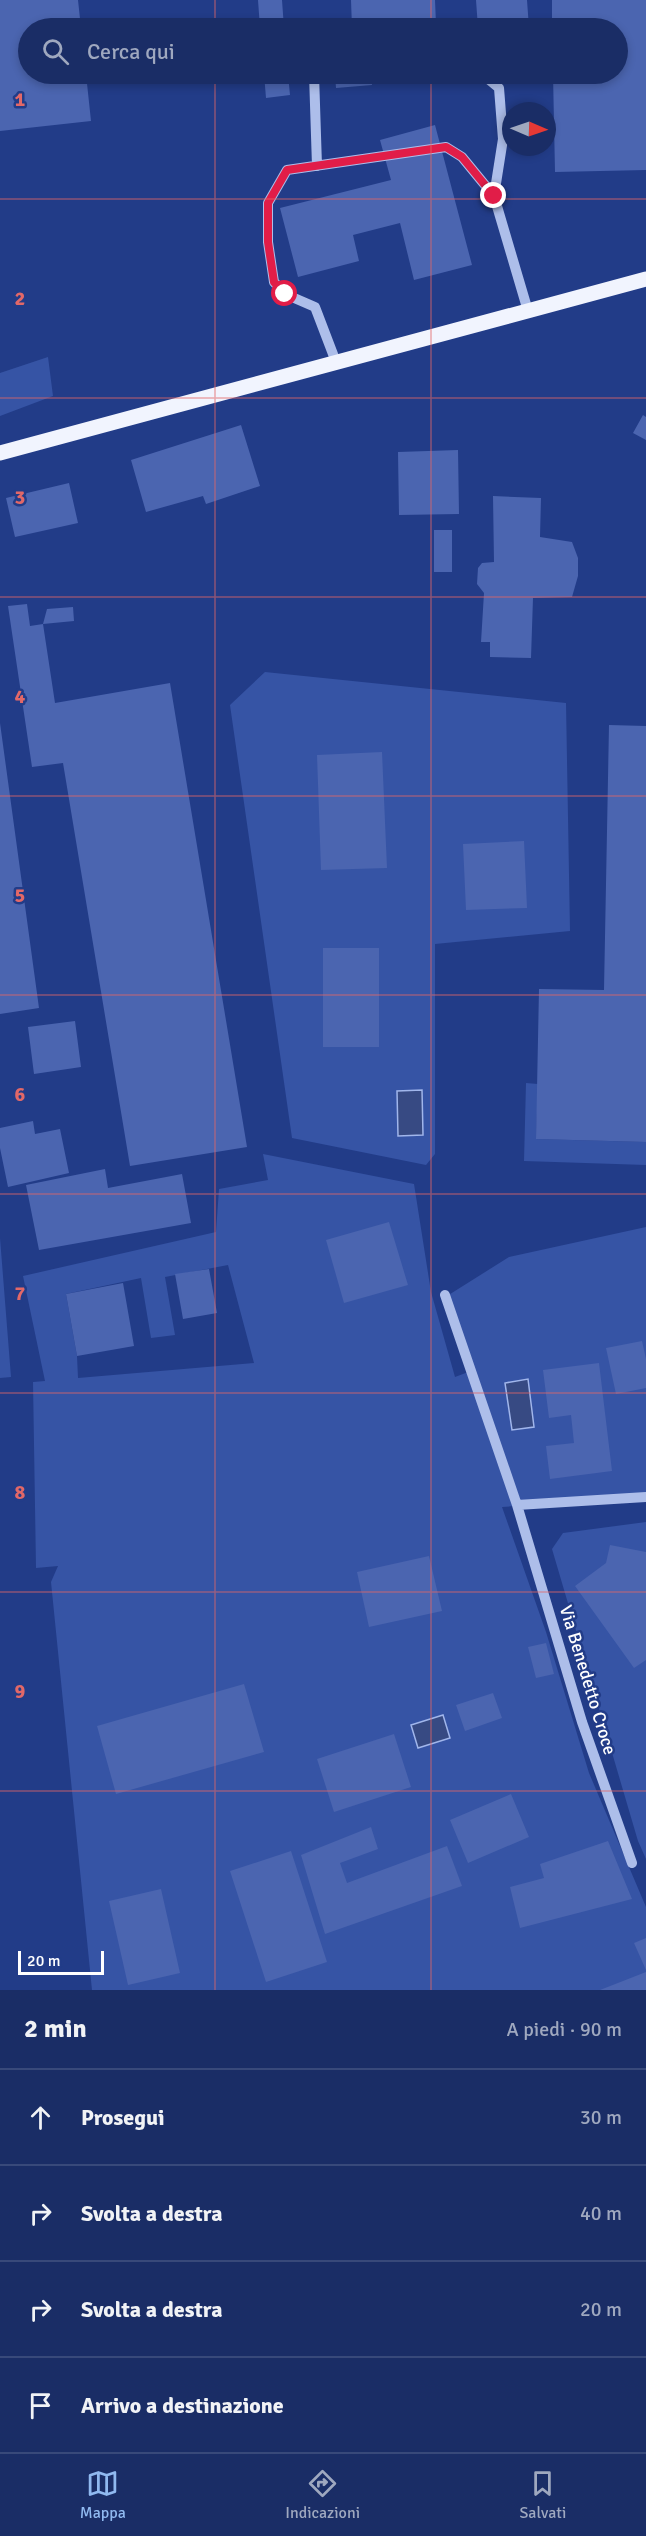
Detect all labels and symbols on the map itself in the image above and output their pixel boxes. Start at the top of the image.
text: 1 [15,87,26,112]
north arrow [502,102,556,156]
route end [480,182,506,208]
route start [271,280,297,306]
text: 2 [15,286,25,311]
text: 3 [15,485,25,510]
text: 4 [15,684,26,709]
text: 5 [15,883,25,908]
text: 6 [15,1082,26,1107]
text: 7 [15,1281,26,1306]
text: 8 [15,1480,26,1505]
street label: Via Benedetto Croce [555,1603,621,1757]
text: 9 [15,1679,26,1704]
scale bar [18,1948,104,1976]

